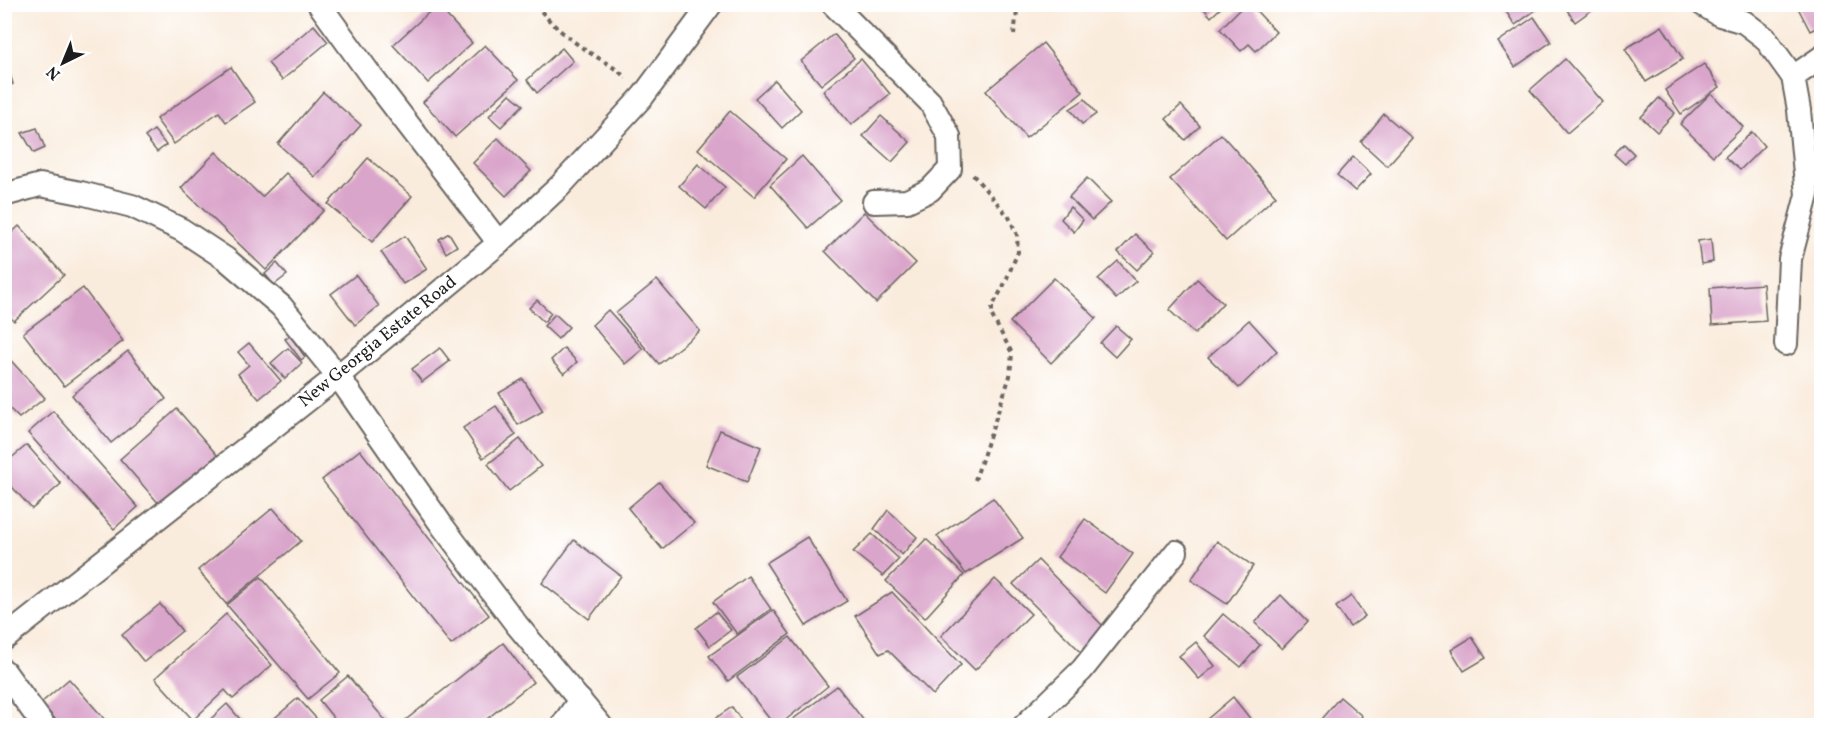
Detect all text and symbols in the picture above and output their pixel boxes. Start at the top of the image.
north arrow [33,33,93,93]
text: N [42,60,66,85]
street label: New Georgia Estate Road [294,270,462,414]

